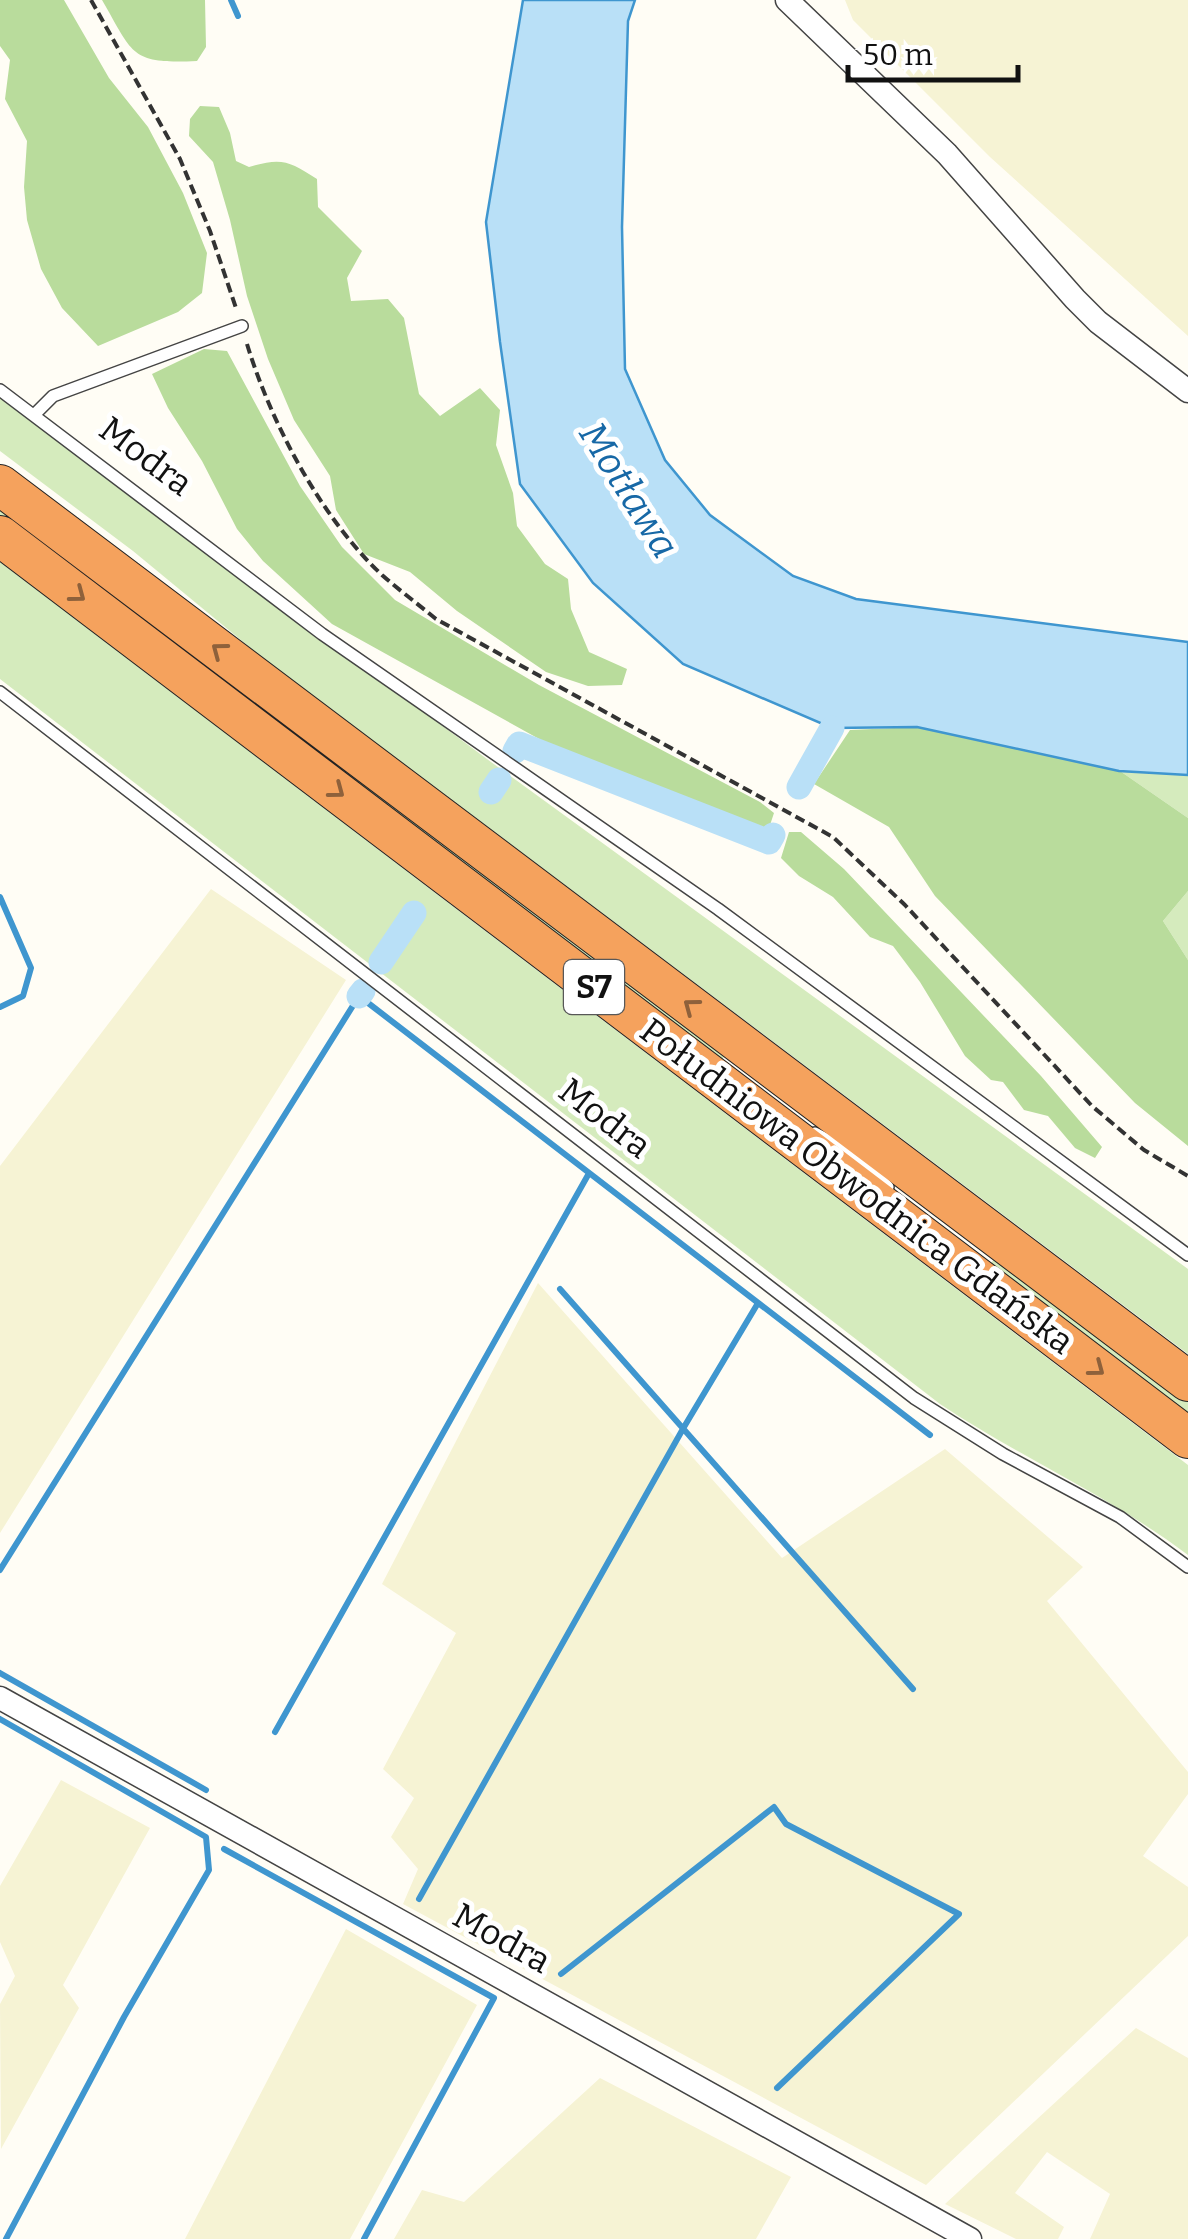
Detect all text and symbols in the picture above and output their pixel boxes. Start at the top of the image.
scale bar [848,20,1018,82]
text: 50 m [863,37,933,73]
street label: Modra [91,408,201,504]
water label: Motława [569,414,689,566]
one-way arrow [67,584,85,601]
one-way arrow [212,645,230,662]
one-way arrow [326,780,344,797]
road number: S7 [564,960,624,1014]
one-way arrow [684,1001,702,1018]
street label: Południowa Obwodnica Gdańska [632,1009,1082,1363]
street label: Modra [551,1069,659,1167]
one-way arrow [1086,1357,1104,1375]
street label: Modra [446,1894,558,1982]

